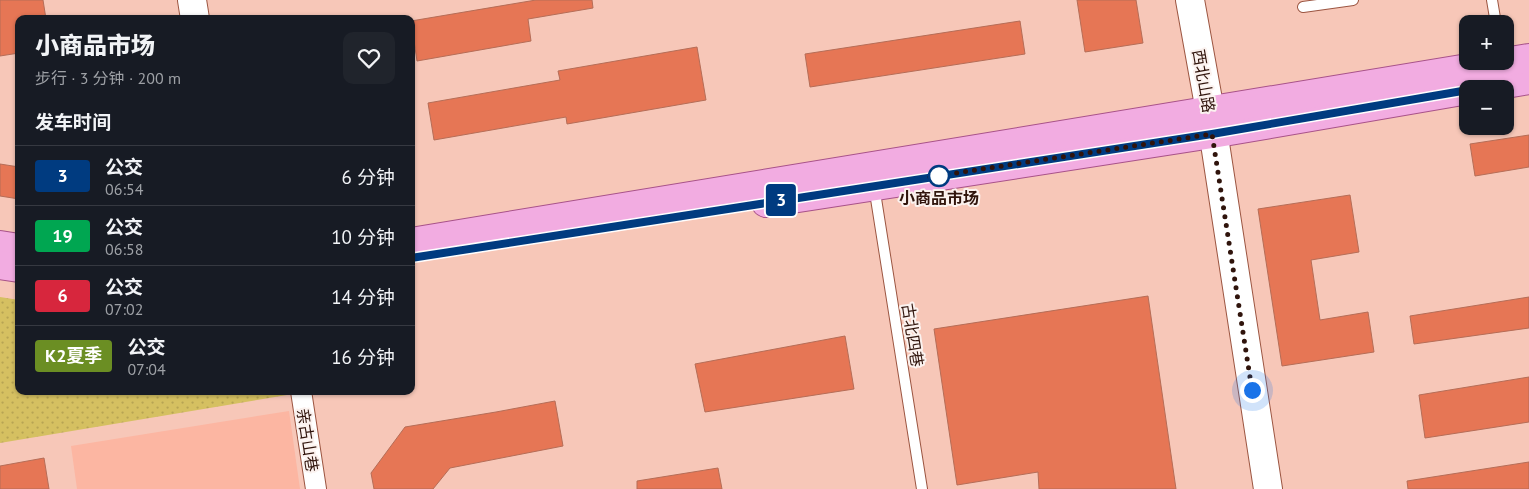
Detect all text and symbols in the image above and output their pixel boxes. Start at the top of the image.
map controls [1459,15,1514,135]
button: + [1459,15,1514,70]
text: 小商品市场 [35,30,155,61]
button: heart [343,32,395,84]
street label: 西北山路 [1189,48,1219,114]
text: 步行 · 3 分钟 · 200 m [35,68,181,88]
button: − [1459,80,1514,135]
text: 发车时间 [35,110,111,134]
text: 公交 [105,155,143,179]
text: 3 [57,164,68,187]
text: 6 分钟 [342,165,395,189]
marker: 小商品市场 [928,165,950,187]
text: 06:54 [105,179,143,199]
line badge: 3 [765,184,797,216]
text: 3 [776,188,786,211]
place label: 小商品市场 [899,188,979,208]
text: 公交 [105,215,143,239]
text: 19 [52,224,73,247]
text: 10 分钟 [331,225,395,249]
text: 06:58 [105,239,143,259]
text: 公交 [105,275,143,299]
text: 6 [57,284,68,307]
text: 14 分钟 [331,285,395,309]
text: 07:02 [105,299,143,319]
street label: 古北四巷 [898,302,928,368]
text: 公交 [127,335,165,359]
text: K2夏季 [45,344,102,367]
text: 16 分钟 [331,345,395,369]
text: 07:04 [127,359,166,379]
your location [1240,378,1265,403]
street label: 亲古山巷 [293,407,323,473]

